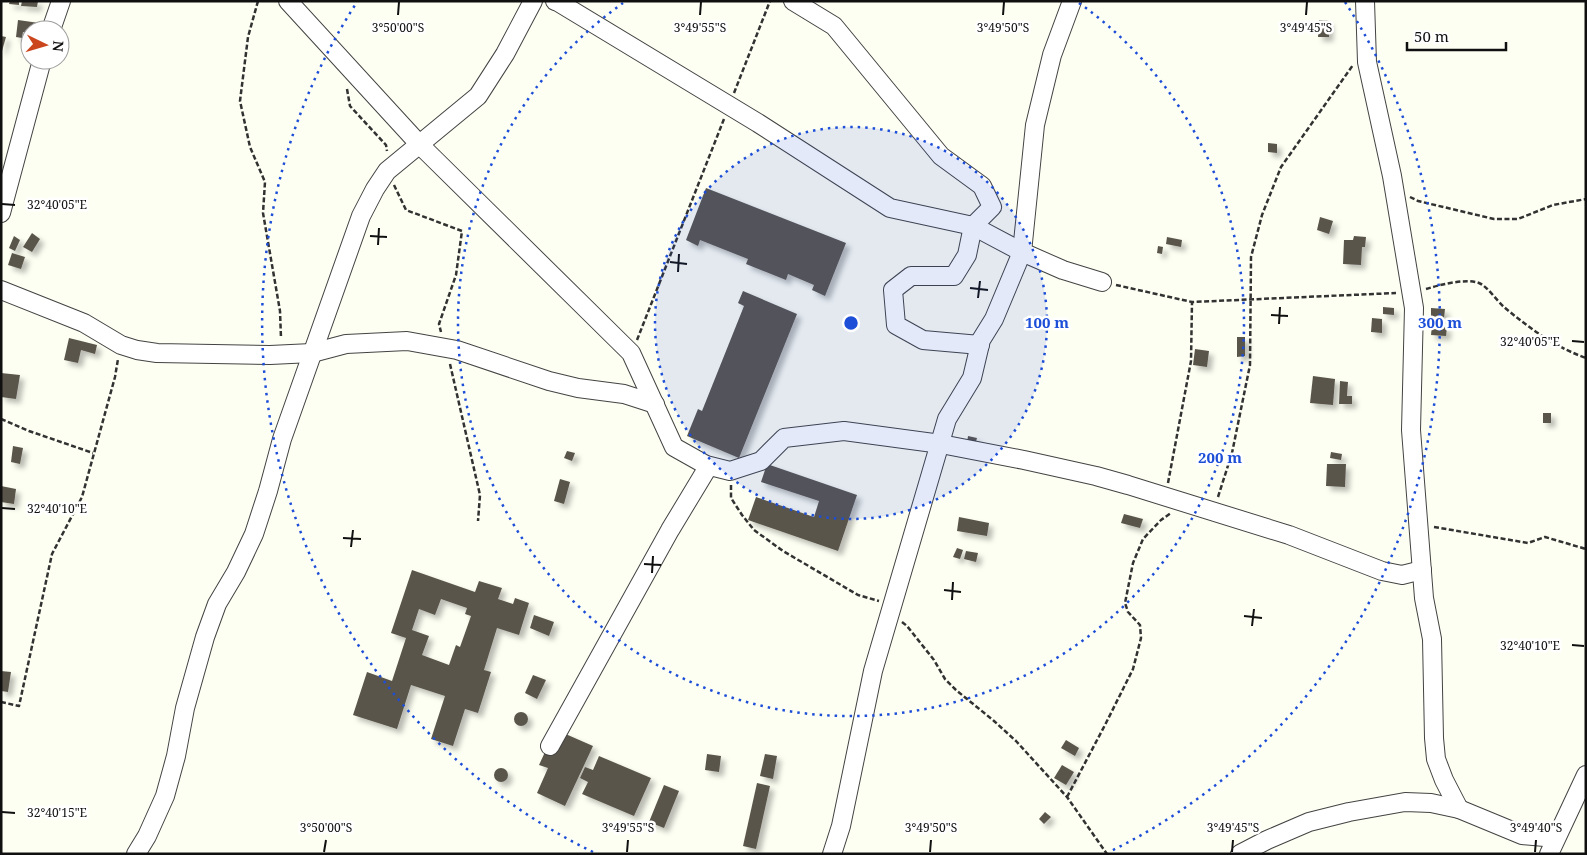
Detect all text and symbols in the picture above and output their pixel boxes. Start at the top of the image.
text: 3°50'00"S [372,19,424,36]
text: 3°49'55"S [674,19,726,36]
text: 3°49'50"S [977,19,1029,36]
text: 3°49'45"S [1280,19,1332,36]
north arrow [20,20,70,70]
scale bar [1407,20,1506,52]
text: 50 m [1414,26,1449,46]
text: N [49,40,68,53]
text: 32°40'05"E [27,196,87,213]
text: 100 m [1025,312,1069,332]
text: 300 m [1418,312,1462,332]
centre of rings [842,314,860,332]
text: 32°40'05"E [1500,333,1560,350]
text: 200 m [1198,447,1242,467]
text: 32°40'10"E [27,500,87,517]
text: 32°40'10"E [1500,637,1560,654]
text: 32°40'15"E [27,804,87,821]
text: 3°50'00"S [300,819,352,836]
text: 3°49'55"S [602,819,654,836]
text: 3°49'50"S [905,819,957,836]
text: 3°49'45"S [1207,819,1259,836]
text: 3°49'40"S [1510,819,1562,836]

